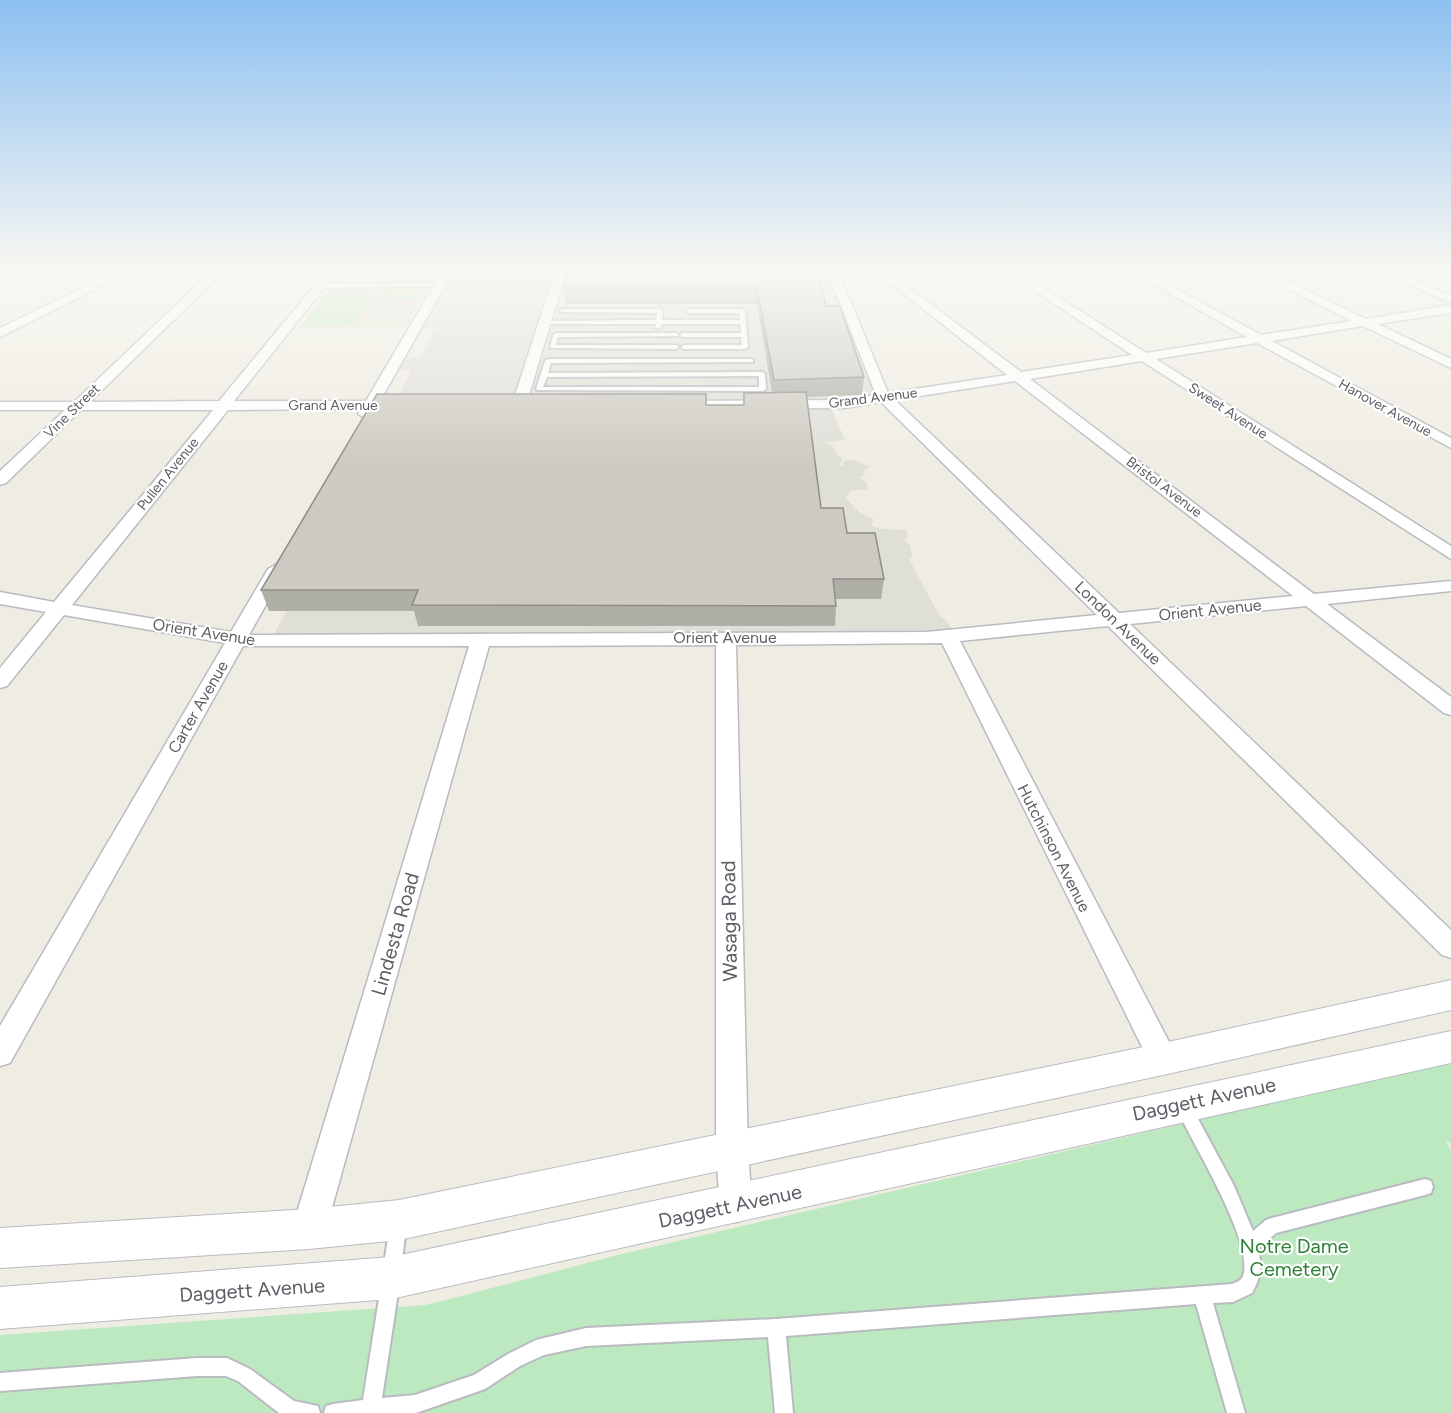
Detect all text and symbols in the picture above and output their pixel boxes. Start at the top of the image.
street label: Hanover Avenue [1336,375,1435,441]
street label: Sweet Avenue [1185,379,1271,443]
street label: Vine Street [41,380,103,442]
street label: Grand Avenue [828,384,919,412]
street label: Grand Avenue [288,397,378,414]
street label: Pullen Avenue [134,434,203,514]
street label: Bristol Avenue [1123,453,1205,521]
street label: London Avenue [1071,577,1165,669]
street label: Orient Avenue [1158,595,1263,625]
street label: Orient Avenue [151,615,257,650]
street label: Orient Avenue [673,628,777,647]
street label: Carter Avenue [164,657,232,756]
street label: Hutchinson Avenue [1014,781,1095,915]
street label: Wasaga Road [716,860,742,982]
street label: Lindesta Road [366,870,424,998]
street label: Daggett Avenue [1130,1072,1278,1126]
street label: Daggett Avenue [656,1179,804,1233]
park label: Notre Dame Cemetery [1239,1234,1349,1281]
street label: Daggett Avenue [178,1273,326,1307]

